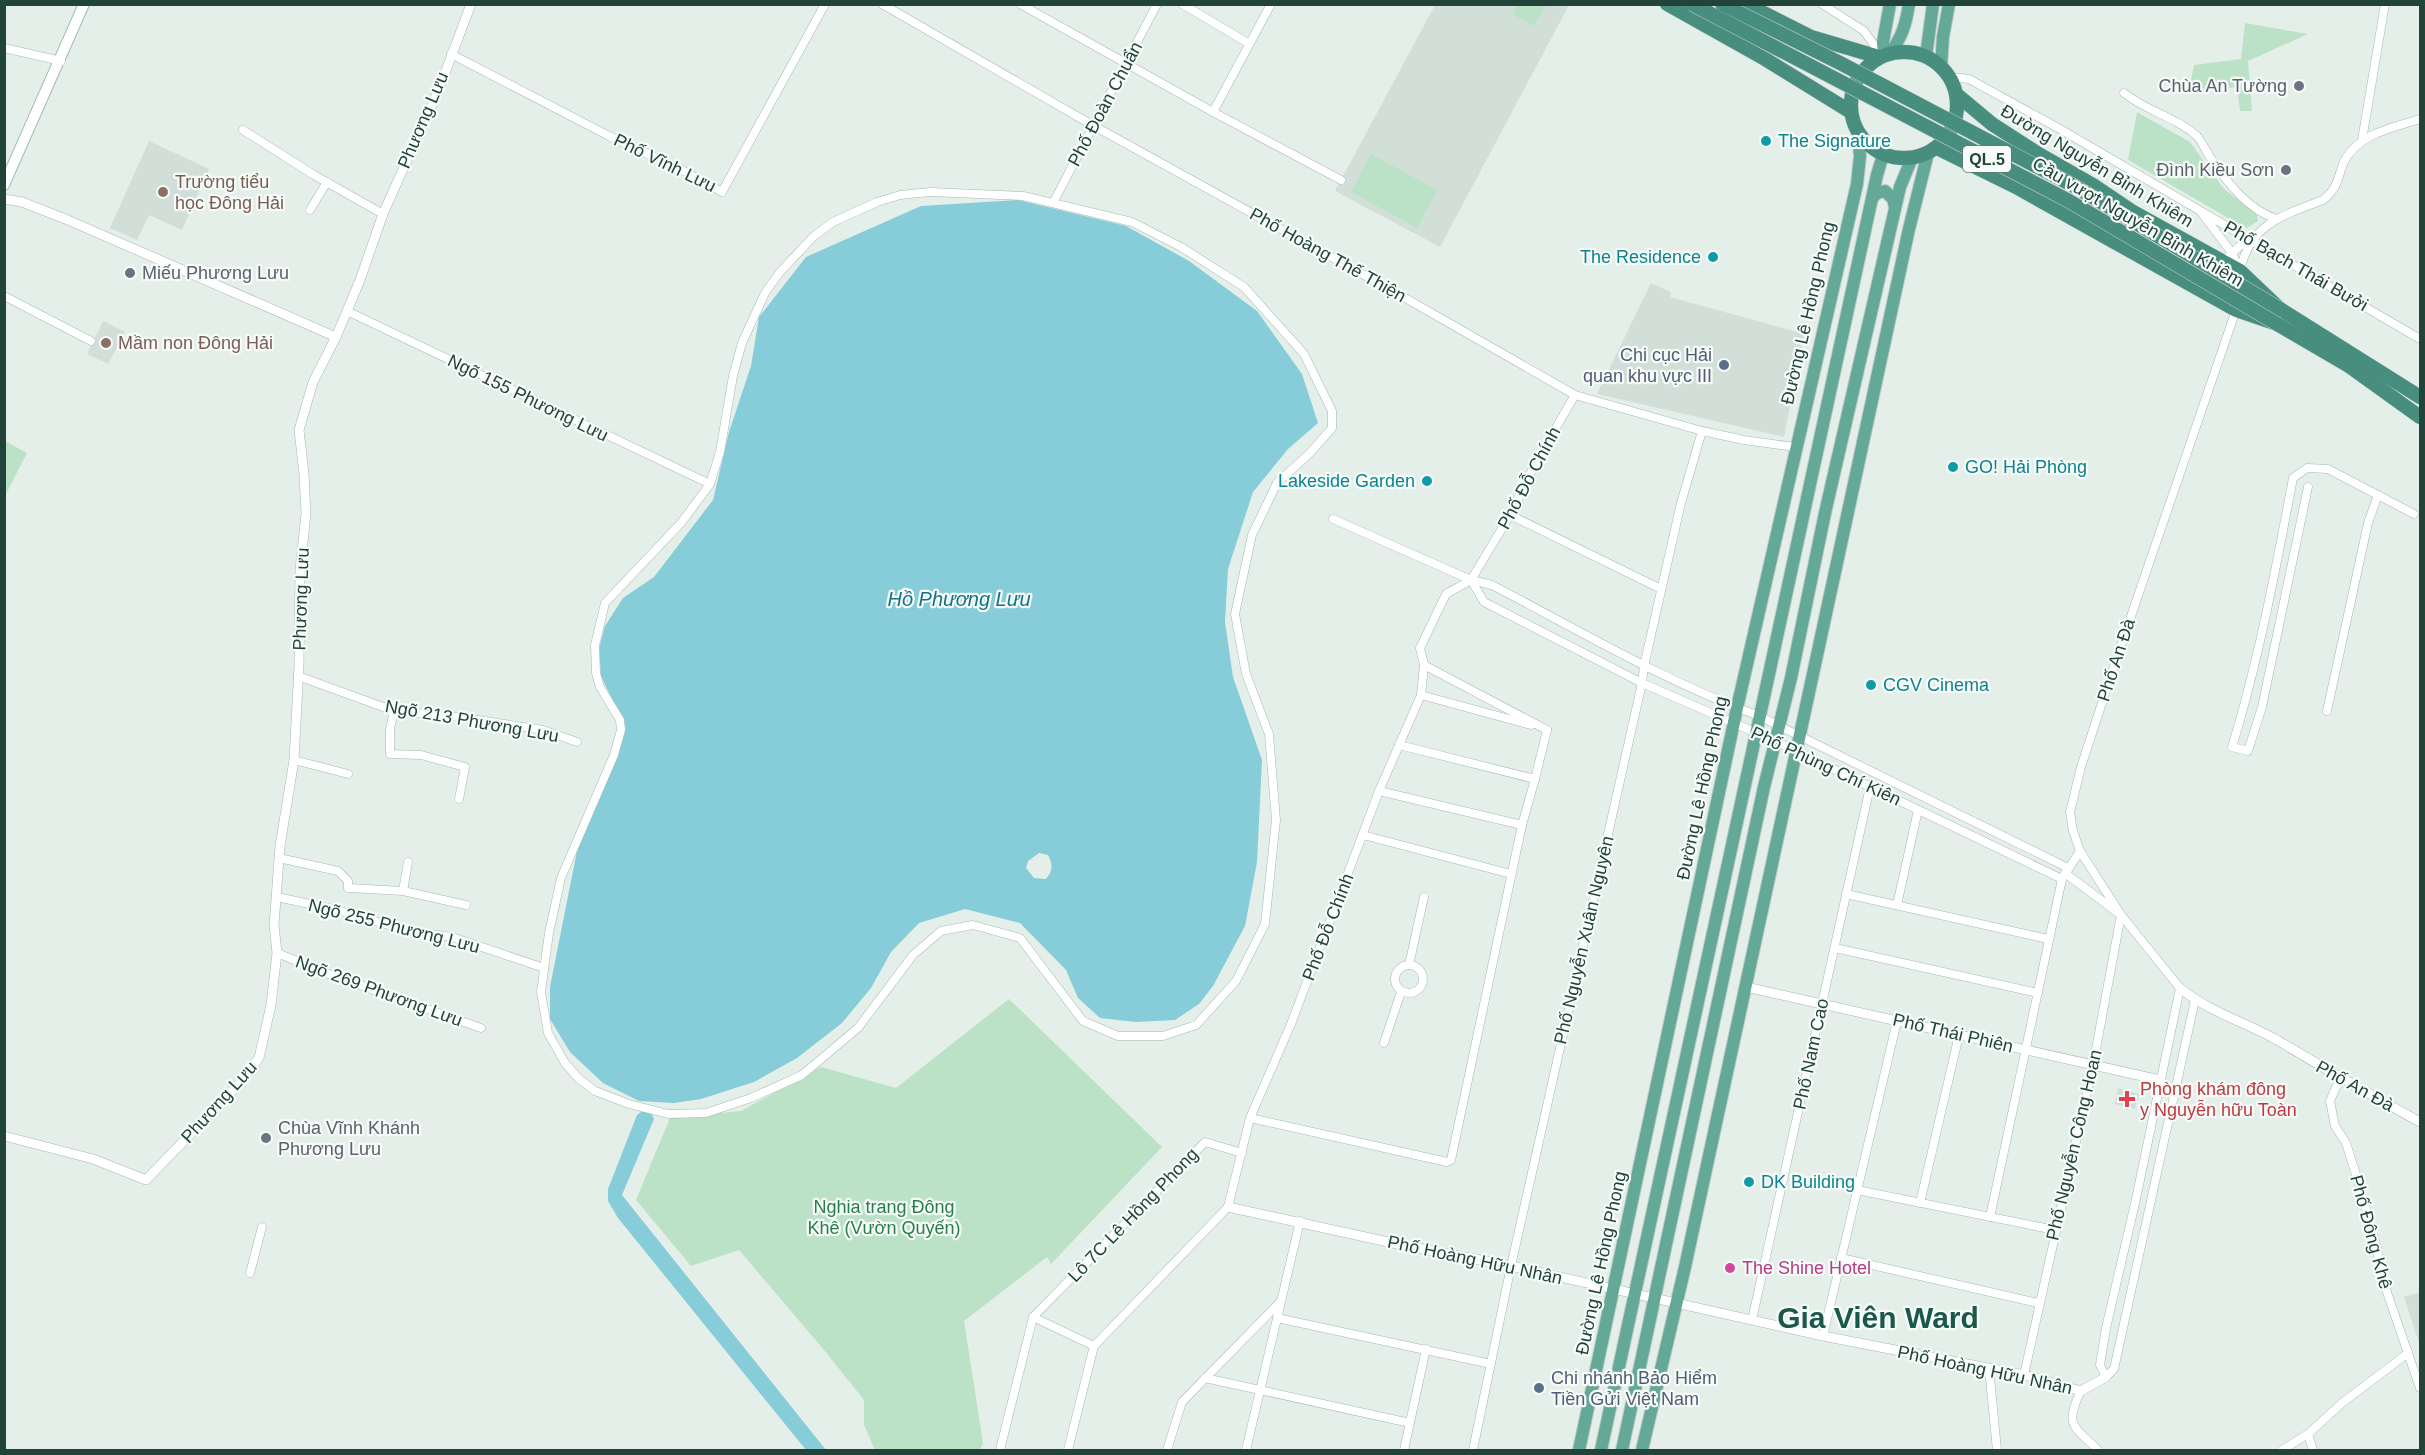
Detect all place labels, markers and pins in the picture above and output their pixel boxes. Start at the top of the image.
place label: Chùa An Tường [2158,76,2287,96]
marker: Chùa An Tường [2292,79,2306,93]
place label: The Signature [1778,131,1891,151]
marker: The Signature [1759,134,1773,148]
place label: Đình Kiều Sơn [2156,160,2274,180]
marker: Đình Kiều Sơn [2279,163,2293,177]
place label: Trường tiểu học Đông Hải [175,172,284,213]
marker: Trường tiểu học Đông Hải [156,185,170,199]
place label: The Residence [1580,247,1701,267]
marker: The Residence [1706,250,1720,264]
place label: Miếu Phương Lưu [142,263,289,283]
marker: Miếu Phương Lưu [123,266,137,280]
place label: Mầm non Đông Hải [118,333,273,353]
marker: Mầm non Đông Hải [99,336,113,350]
place label: Chi cục Hải quan khu vực III [1583,345,1712,386]
marker: Chi cục Hải quan khu vực III [1717,358,1731,372]
place label: GO! Hải Phòng [1965,457,2087,477]
marker: GO! Hải Phòng [1946,460,1960,474]
place label: Lakeside Garden [1278,471,1415,491]
marker: Lakeside Garden [1420,474,1434,488]
place label: CGV Cinema [1883,675,1990,695]
marker: CGV Cinema [1864,678,1878,692]
place label: Phòng khám đông y Nguyễn hữu Toàn [2140,1079,2297,1120]
marker: Phòng khám đông y Nguyễn hữu Toàn [2118,1090,2136,1108]
place label: Chùa Vĩnh Khánh Phương Lưu [278,1118,420,1159]
marker: Chùa Vĩnh Khánh Phương Lưu [259,1131,273,1145]
place label: DK Building [1761,1172,1855,1192]
marker: DK Building [1742,1175,1756,1189]
place label: The Shine Hotel [1742,1258,1871,1278]
marker: The Shine Hotel [1723,1261,1737,1275]
place label: Chi nhánh Bảo Hiểm Tiền Gửi Việt Nam [1551,1368,1717,1409]
marker: Chi nhánh Bảo Hiểm Tiền Gửi Việt Nam [1532,1381,1546,1395]

